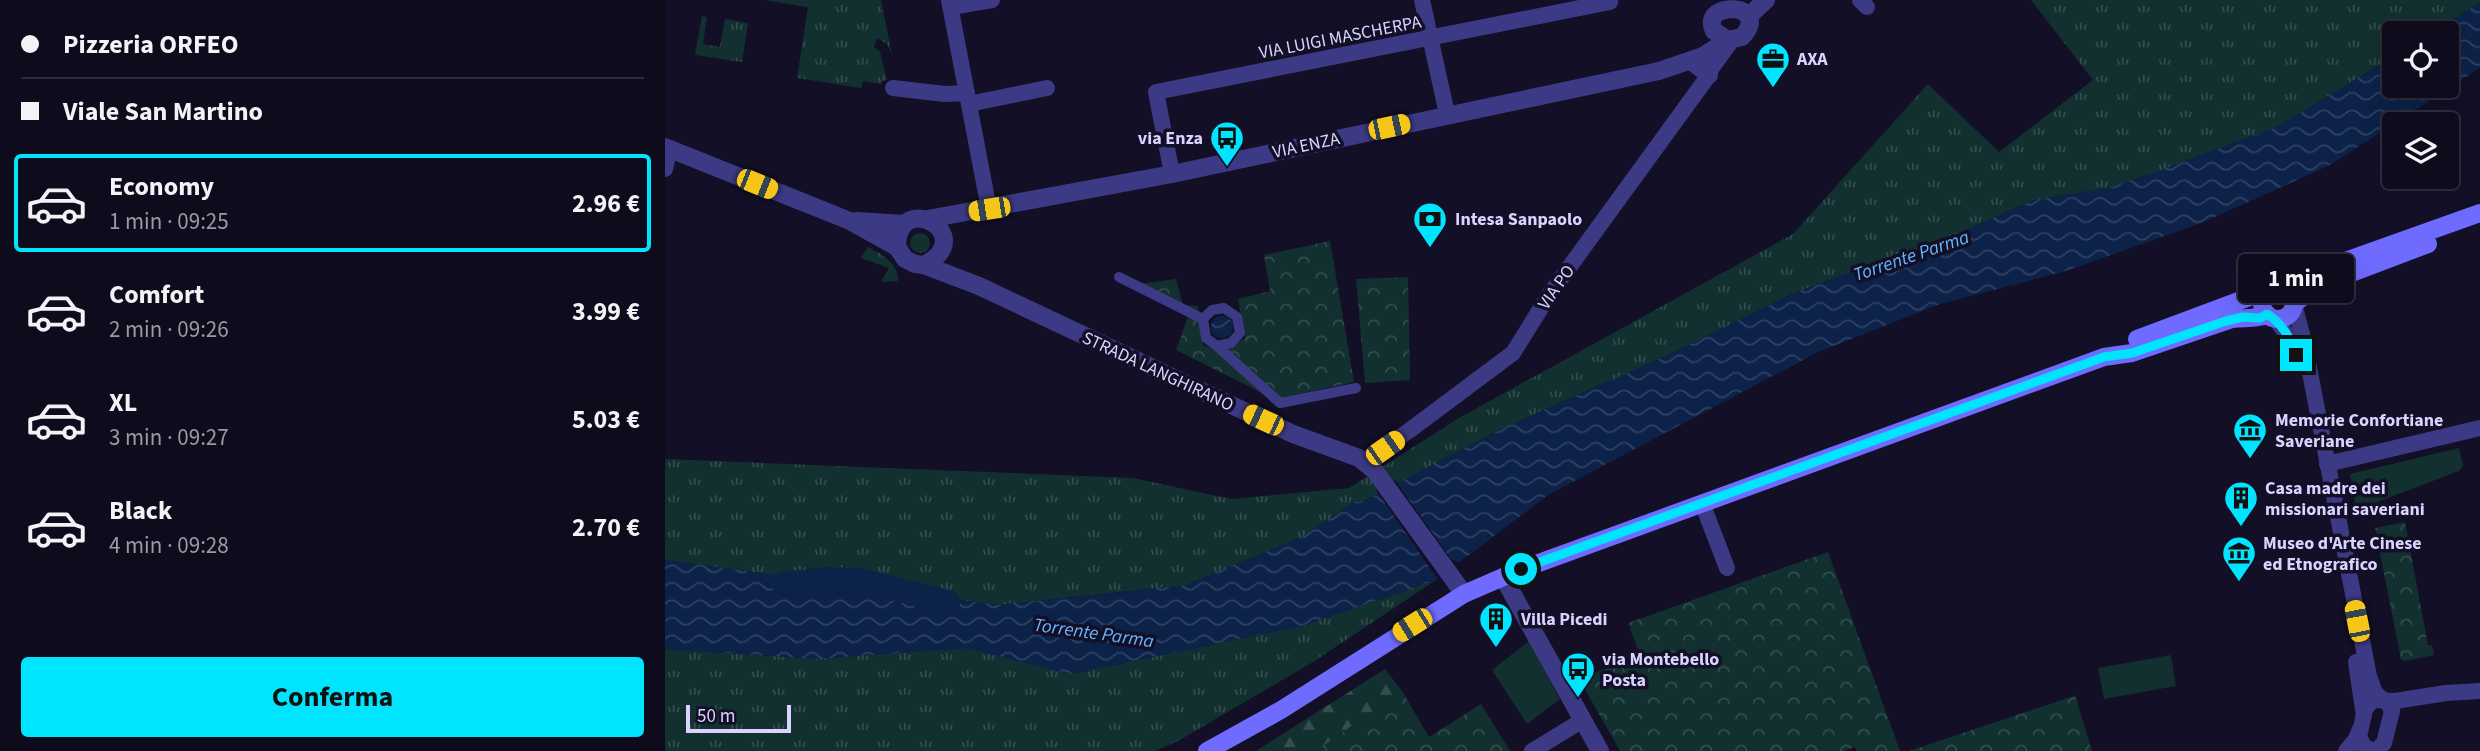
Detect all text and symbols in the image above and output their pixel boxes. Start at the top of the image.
street label: VIA LUIGI MASCHERPA [1257,9,1424,65]
map controls [2382,21,2459,189]
button: locate [2382,21,2459,98]
text: Pizzeria ORFEO [63,26,239,63]
office icon: AXA [1754,40,1792,89]
place label: AXA [1796,47,1828,72]
text: Viale San Martino [63,93,263,130]
car [1367,112,1412,142]
button: layers [2382,112,2459,189]
bus stop icon: via Enza [1208,119,1246,168]
place label: via Enza [1138,126,1203,151]
street label: VIA ENZA [1270,126,1342,165]
car [734,166,781,202]
text: Economy [109,168,214,205]
icon: car [25,172,88,235]
text: 2.96 € [572,185,640,222]
car [967,195,1012,223]
bank icon: Intesa Sanpaolo [1411,200,1449,249]
text: 1 min · 09:25 [109,205,229,238]
place label: Intesa Sanpaolo [1455,207,1582,232]
water label: Torrente Parma [1850,224,1973,289]
callout: 1 min [2238,254,2354,302]
street label: VIA PO [1532,260,1581,315]
text: 1 min [2268,262,2324,295]
text: Comfort [109,276,204,313]
icon: car [25,280,88,343]
text: 3.99 € [572,293,640,330]
text: 2 min · 09:26 [109,313,229,346]
street label: STRADA LANGHIRANO [1078,325,1238,418]
route end [2280,339,2312,371]
text: XL [109,384,137,421]
icon: car [25,388,88,451]
text: 5.03 € [572,401,640,438]
car [1240,402,1287,438]
place label: Memorie Confortiane Saveriane [2275,408,2443,454]
museum icon: Memorie Confortiane Saveriane [2231,411,2269,460]
text: 3 min · 09:27 [109,421,229,454]
car [1362,427,1409,469]
place label: Casa madre dei missionari saveriani [2265,476,2425,522]
building icon: Casa madre dei missionari saveriani [2222,479,2260,528]
text: Black [109,492,172,529]
icon: car [25,496,88,559]
text: 2.70 € [572,509,640,546]
text: 4 min · 09:28 [109,529,229,562]
place label: Museo d'Arte Cinese ed Etnografico [2263,531,2422,577]
museum icon: Museo d'Arte Cinese ed Etnografico [2220,534,2258,583]
route start [1505,553,1537,585]
car [2343,598,2372,644]
building icon: Villa Picedi [1477,600,1515,649]
car [1389,605,1436,645]
place label: Villa Picedi [1520,607,1608,632]
water label: Torrente Parma [1032,612,1156,655]
place label: via Montebello Posta [1602,647,1719,693]
bus stop icon: via Montebello Posta [1559,650,1597,699]
button: Conferma [21,657,644,737]
scale bar [686,702,791,734]
text: 50 m [697,703,735,730]

